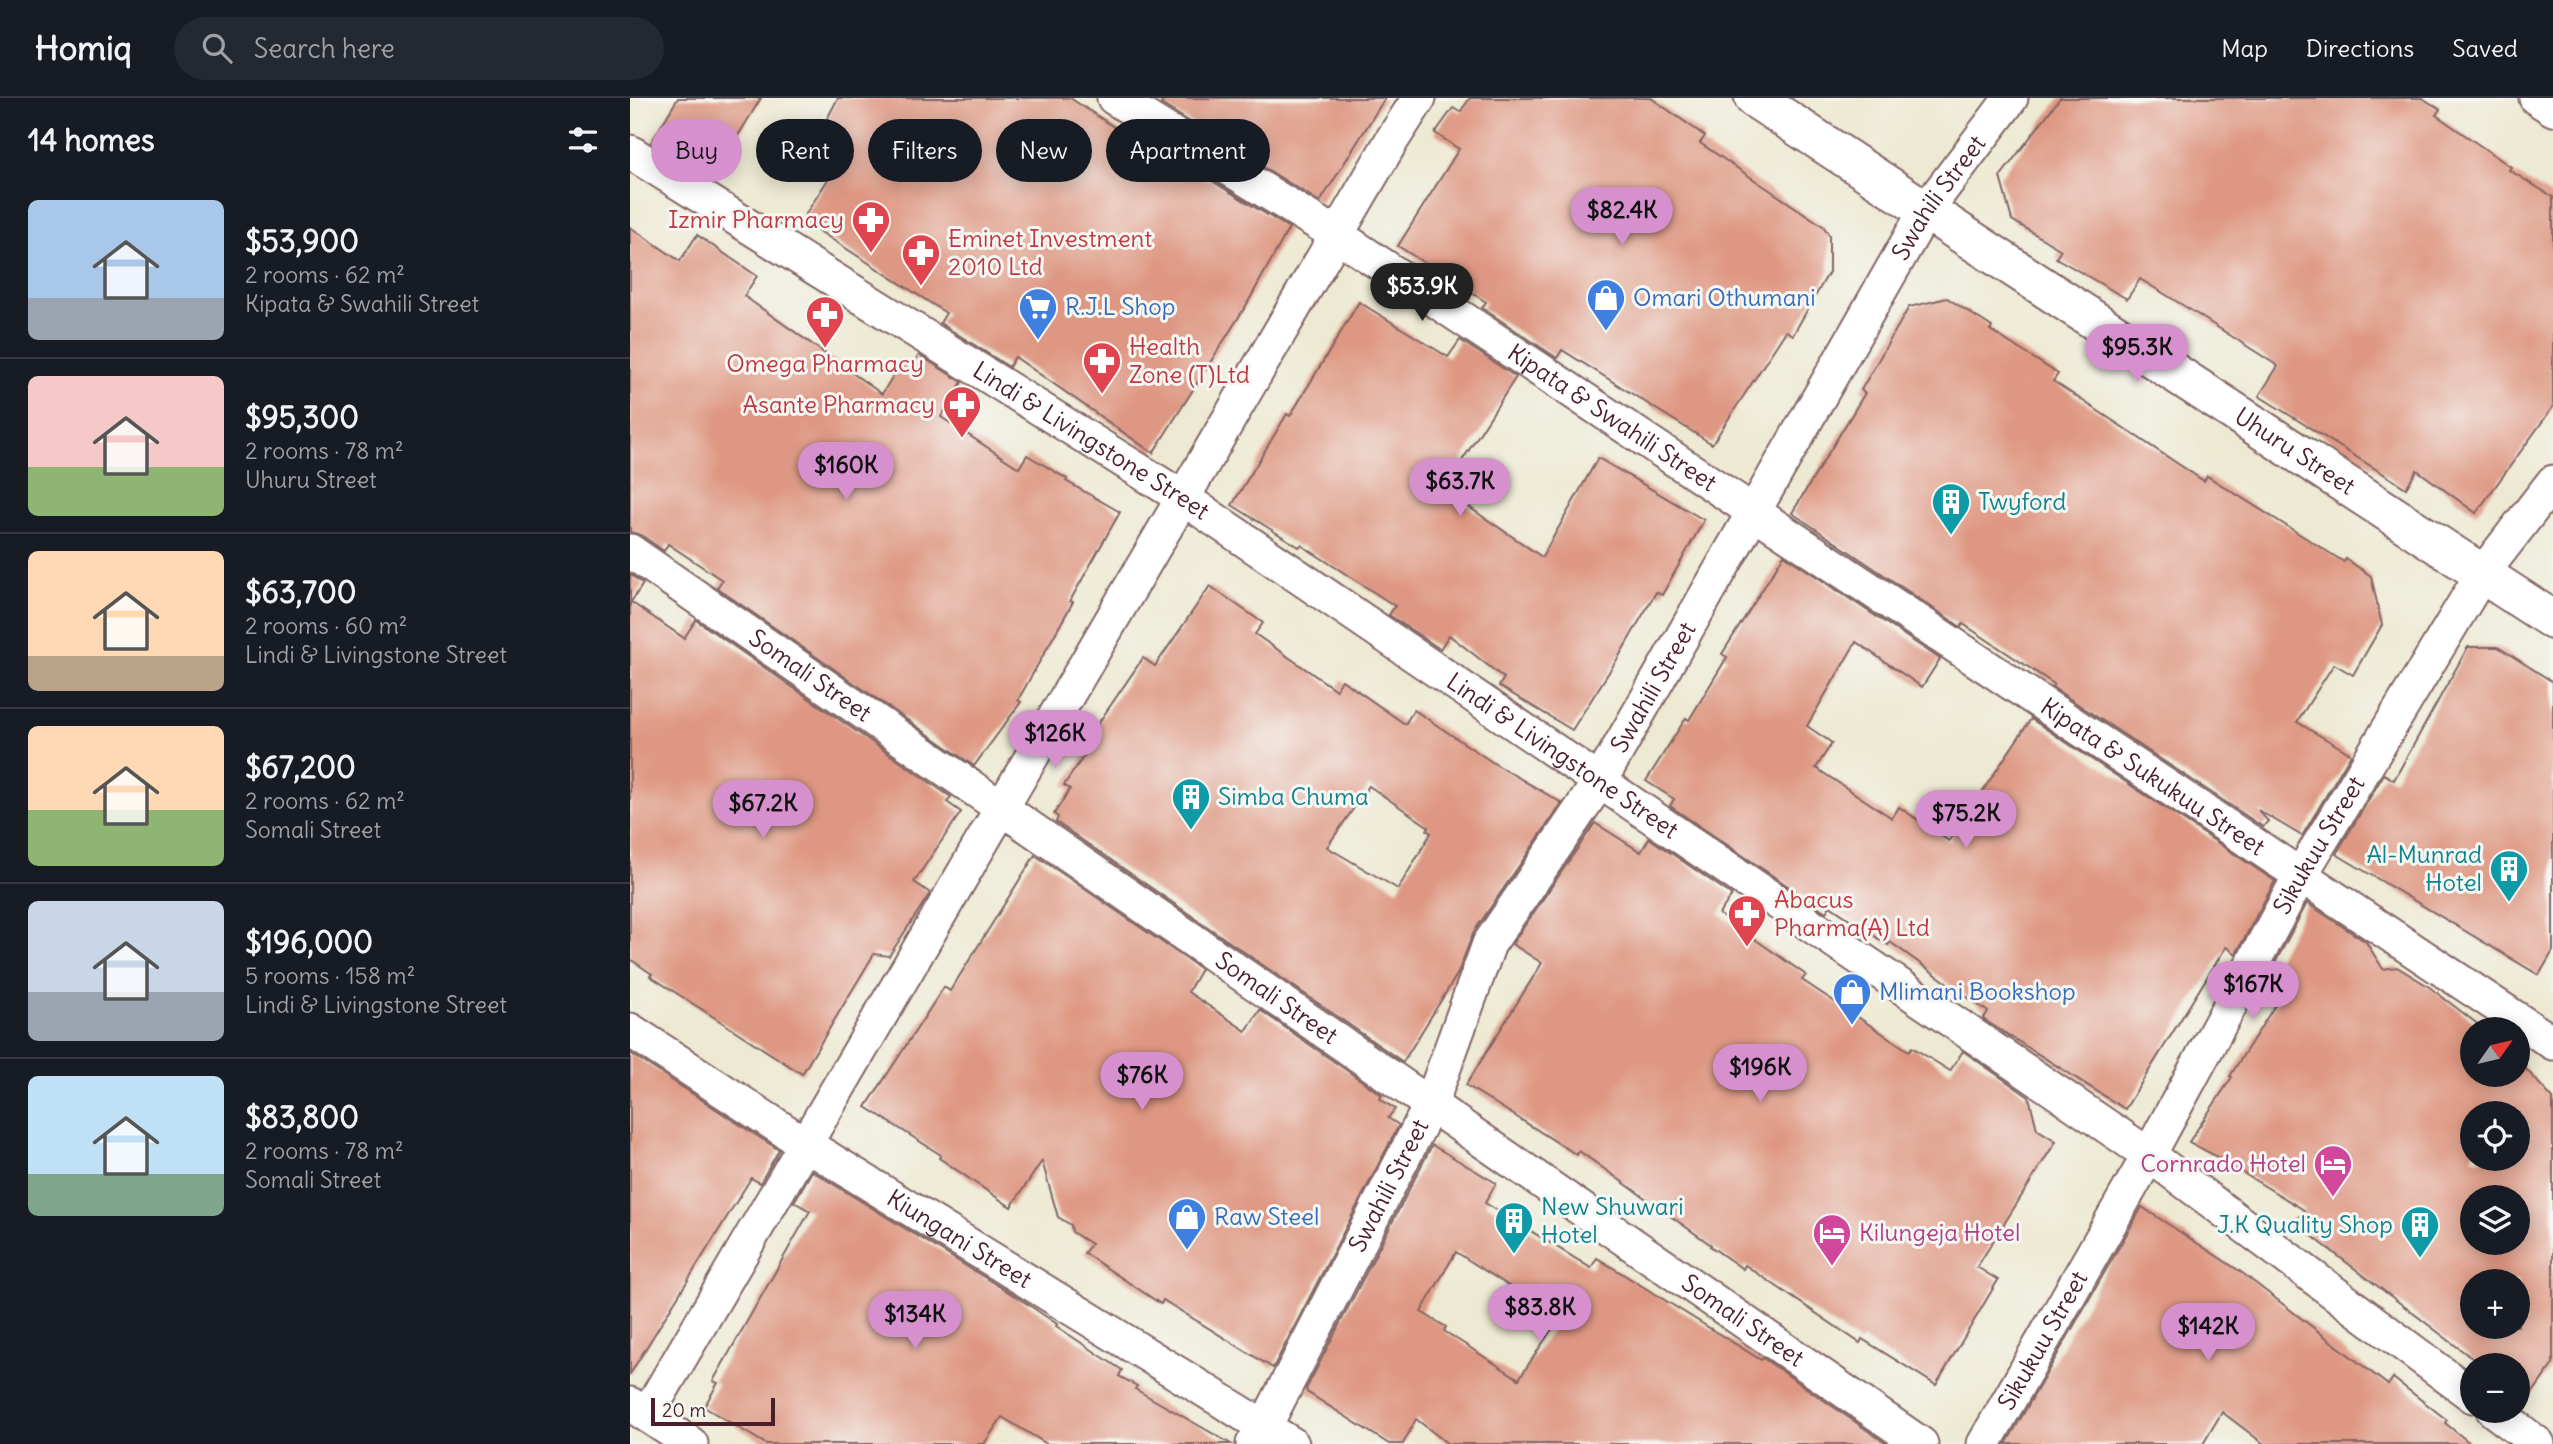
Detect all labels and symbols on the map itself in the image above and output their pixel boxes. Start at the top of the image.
street label: Swahili Street [1885,129,1992,265]
pin: $82.4K [1565,188,1679,247]
pharmacy icon: Izmir Pharmacy [850,199,892,254]
place label: Izmir Pharmacy [668,204,844,234]
place label: Eminet Investment 2010 Ltd [948,223,1152,281]
pharmacy icon: Eminet Investment 2010 Ltd [900,232,942,287]
pin: $53.9K [1365,264,1479,323]
shop icon: Omari Othumani [1585,277,1627,332]
place label: Omari Othumani [1633,282,1816,312]
supermarket icon: R.J.L Shop [1017,286,1059,341]
place label: R.J.L Shop [1065,291,1176,321]
pharmacy icon: Omega Pharmacy [804,294,846,349]
pin: $95.3K [2080,324,2194,384]
place label: Health Zone (T)Ltd [1129,331,1250,389]
street label: Kipata & Swahili Street [1502,337,1723,497]
pharmacy icon: Health Zone (T)Ltd [1081,340,1123,395]
place label: Omega Pharmacy [726,348,924,378]
street label: Lindi & Livingstone Street [968,354,1216,526]
pharmacy icon: Asante Pharmacy [941,384,983,439]
place label: Asante Pharmacy [743,389,935,419]
street label: Uhuru Street [2230,400,2361,501]
pin: $160K [797,442,895,502]
pin: $63.7K [1403,458,1517,518]
building icon: Twyford [1930,481,1972,536]
place label: Twyford [1978,486,2066,516]
street label: Swahili Street [1603,616,1702,758]
street label: Somali Street [744,622,878,728]
street label: Lindi & Livingstone Street [1441,666,1684,844]
street label: Kipata & Sukukuu Street [2035,691,2271,861]
pin: $126K [1006,710,1104,770]
street label: Sikukuu Street [2266,771,2371,919]
building icon: Simba Chuma [1170,776,1212,831]
pin: $67.2K [706,780,820,840]
place label: Simba Chuma [1218,781,1369,811]
pin: $75.2K [1909,790,2023,850]
place label: Al-Munrad Hotel [2366,839,2482,897]
building icon: Al-Munrad Hotel [2488,848,2530,903]
place label: Abacus Pharma(A) Ltd [1774,884,1930,942]
pharmacy icon: Abacus Pharma(A) Ltd [1726,893,1768,948]
street label: Somali Street [1210,945,1344,1050]
pin: $167K [2204,962,2302,1021]
shop icon: Mlimani Bookshop [1831,971,1873,1026]
place label: Mlimani Bookshop [1879,976,2076,1006]
north arrow [2460,1017,2530,1087]
pin: $196K [1711,1044,1809,1104]
pin: $76K [1101,1052,1183,1112]
street label: Swahili Street [1341,1114,1435,1257]
hotel icon: Cornrado Hotel [2312,1143,2354,1198]
place label: Cornrado Hotel [2140,1148,2306,1178]
street label: Kiungani Street [882,1182,1038,1294]
place label: New Shuwari Hotel [1541,1191,1684,1249]
shop icon: Raw Steel [1166,1196,1208,1251]
building icon: New Shuwari Hotel [1493,1200,1535,1255]
place label: Raw Steel [1214,1201,1319,1231]
building icon: J.K Quality Shop [2399,1204,2441,1259]
place label: J.K Quality Shop [2217,1209,2393,1239]
hotel icon: Kilungeja Hotel [1811,1212,1853,1267]
place label: Kilungeja Hotel [1859,1217,2020,1247]
street label: Sikukuu Street [1991,1265,2094,1415]
street label: Somali Street [1676,1267,1810,1373]
pin: $83.8K [1483,1284,1597,1344]
pin: $134K [866,1292,964,1351]
pin: $142K [2159,1304,2257,1363]
scale bar [651,1395,775,1427]

